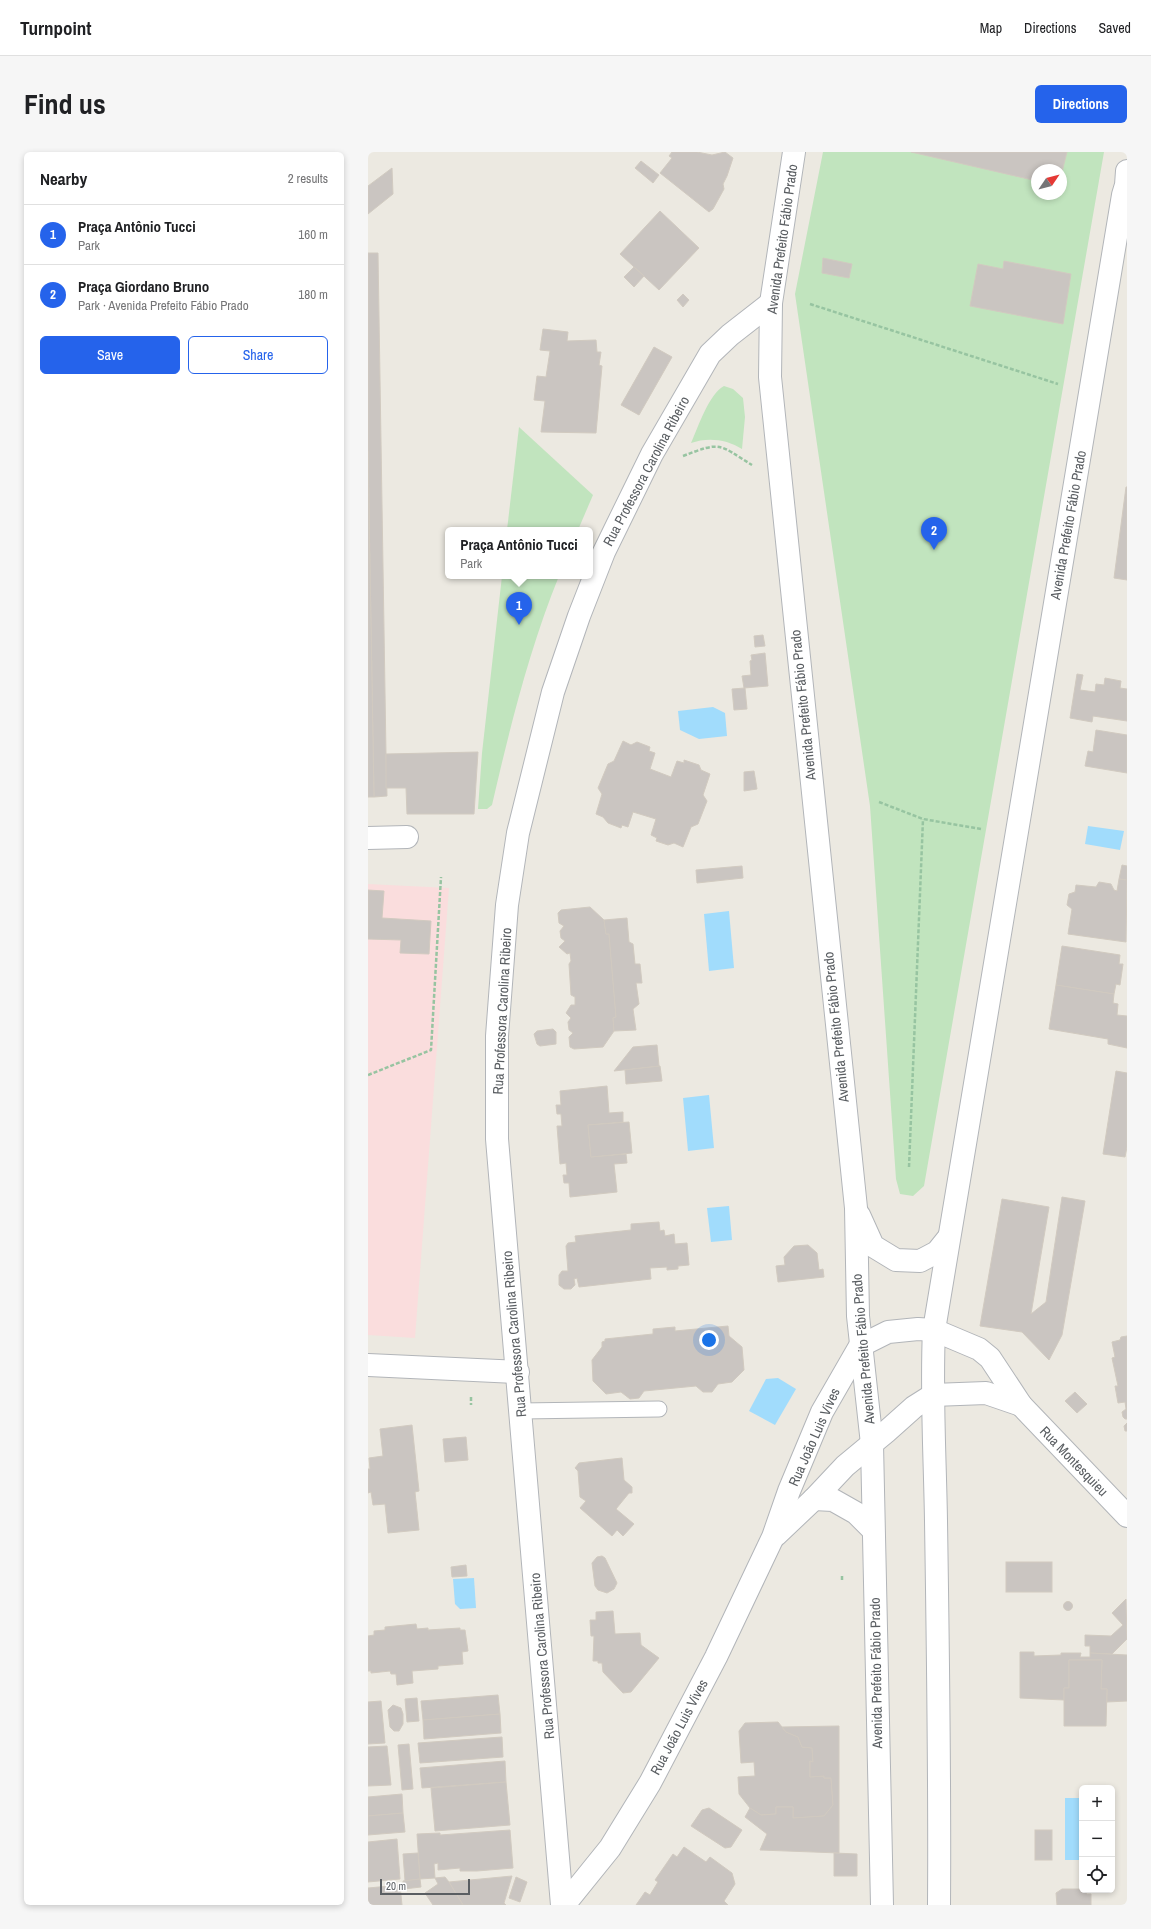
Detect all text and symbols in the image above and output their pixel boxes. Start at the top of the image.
text: Turnpoint [20,15,92,41]
text: Map [980,19,1002,37]
text: Directions [1024,19,1076,37]
text: Saved [1098,19,1131,37]
text: Find us [24,85,106,123]
button: Directions [1035,85,1127,123]
street label: Avenida Prefeito Fábio Prado [762,163,801,316]
north arrow [1031,164,1067,200]
text: Nearby [40,167,87,190]
text: 2 results [288,170,328,187]
text: Praça Antônio Tucci [78,216,196,237]
text: 1 [50,226,56,243]
text: 160 m [298,226,328,243]
text: Park [78,237,100,254]
text: Praça Giordano Bruno [78,276,209,297]
text: 2 [50,286,56,303]
text: 180 m [298,286,328,303]
text: Park · Avenida Prefeito Fábio Prado [78,297,249,314]
button: Save [40,336,180,374]
button: Share [188,336,328,374]
street label: Rua Professora Carolina Ribeiro [599,393,693,549]
street label: Avenida Prefeito Fábio Prado [1046,449,1090,602]
pin: 2 [921,517,947,550]
popup [445,527,593,579]
text: Praça Antônio Tucci [460,534,578,555]
text: Park [460,555,482,572]
pin: 1 [506,592,532,625]
street label: Avenida Prefeito Fábio Prado [786,629,820,782]
street label: Rua Professora Carolina Ribeiro [489,927,515,1095]
street label: Avenida Prefeito Fábio Prado [819,951,853,1104]
street label: Rua Professora Carolina Ribeiro [498,1250,530,1418]
street label: Avenida Prefeito Fábio Prado [847,1273,879,1426]
your location [699,1330,719,1350]
street label: Rua João Luis Vives [784,1385,844,1489]
street label: Rua Montesquieu [1036,1422,1112,1500]
street label: Rua Professora Carolina Ribeiro [526,1572,558,1740]
street label: Avenida Prefeito Fábio Prado [866,1597,886,1750]
street label: Rua João Luis Vives [646,1676,712,1778]
map controls [1079,1785,1115,1893]
button: + [1079,1785,1115,1821]
button: − [1079,1821,1115,1857]
button: locate [1079,1857,1115,1893]
scale bar [380,1877,470,1896]
text: 20 m [386,1879,406,1893]

